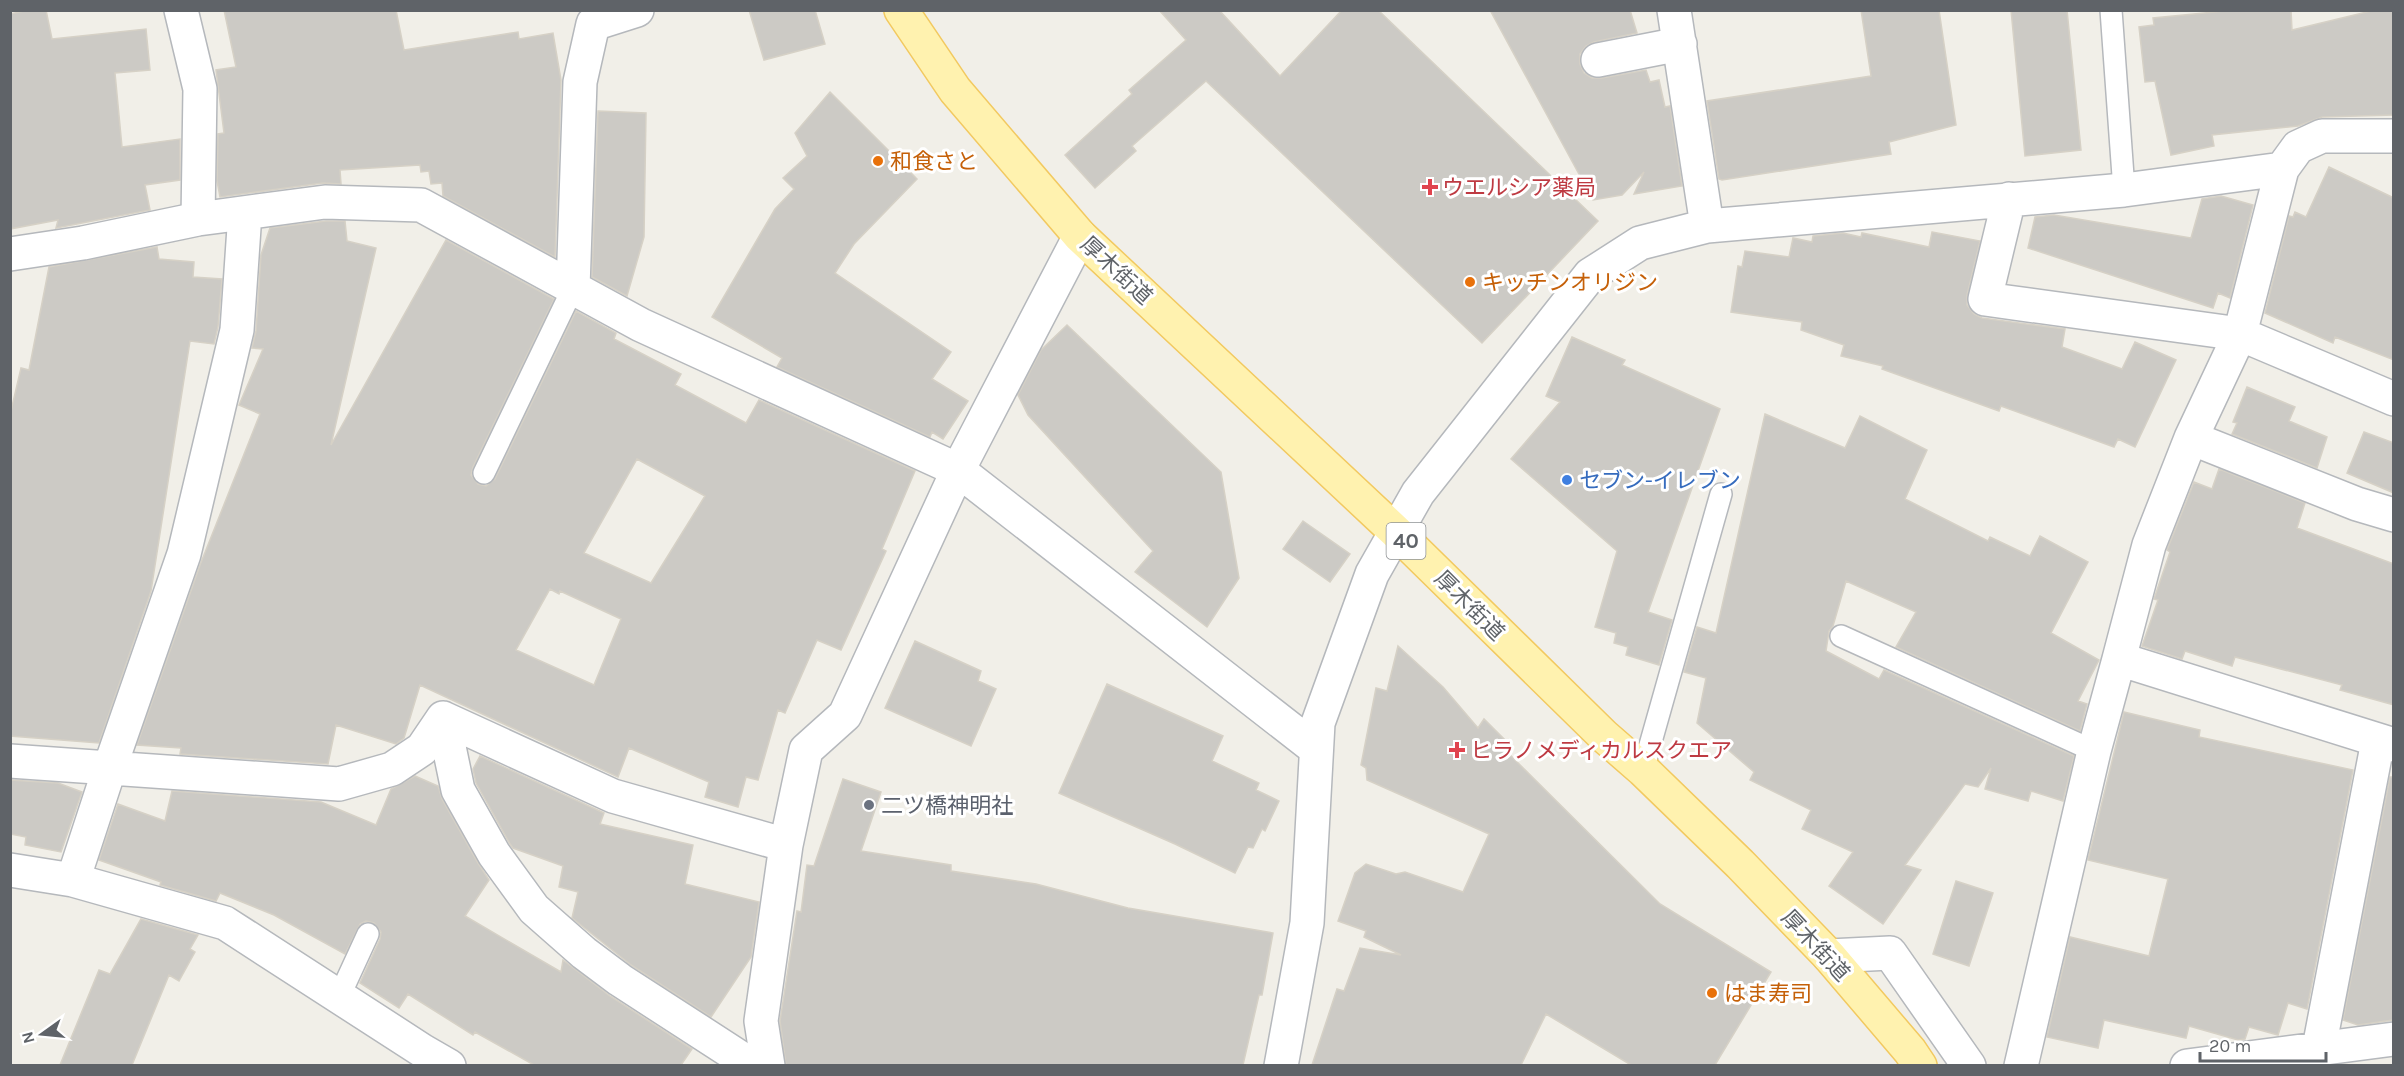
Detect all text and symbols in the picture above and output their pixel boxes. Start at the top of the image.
place label: 和食さと [890,149,978,175]
marker: 和食さと [871,154,885,168]
place label: ウエルシア薬局 [1442,175,1596,201]
marker: ウエルシア薬局 [1423,180,1437,194]
street label: 厚木街道 [1075,231,1157,310]
place label: キッチンオリジン [1482,270,1658,296]
marker: キッチンオリジン [1463,275,1477,289]
place label: セブン-イレブン [1579,468,1741,494]
marker: セブン-イレブン [1560,473,1574,487]
road number: 40 [1386,523,1426,559]
street label: 厚木街道 [1429,565,1510,646]
place label: ヒラノメディカルスクエア [1470,738,1732,764]
marker: ヒラノメディカルスクエア [1448,741,1466,759]
place label: 二ツ橋神明社 [881,793,1013,819]
marker: 二ツ橋神明社 [862,798,876,812]
street label: 厚木街道 [1776,905,1855,987]
place label: はま寿司 [1724,981,1812,1007]
marker: はま寿司 [1705,986,1719,1000]
north arrow [12,1004,72,1064]
scale bar [2200,1025,2326,1063]
text: N [17,1030,39,1046]
text: 20 m [2209,1035,2251,1057]

